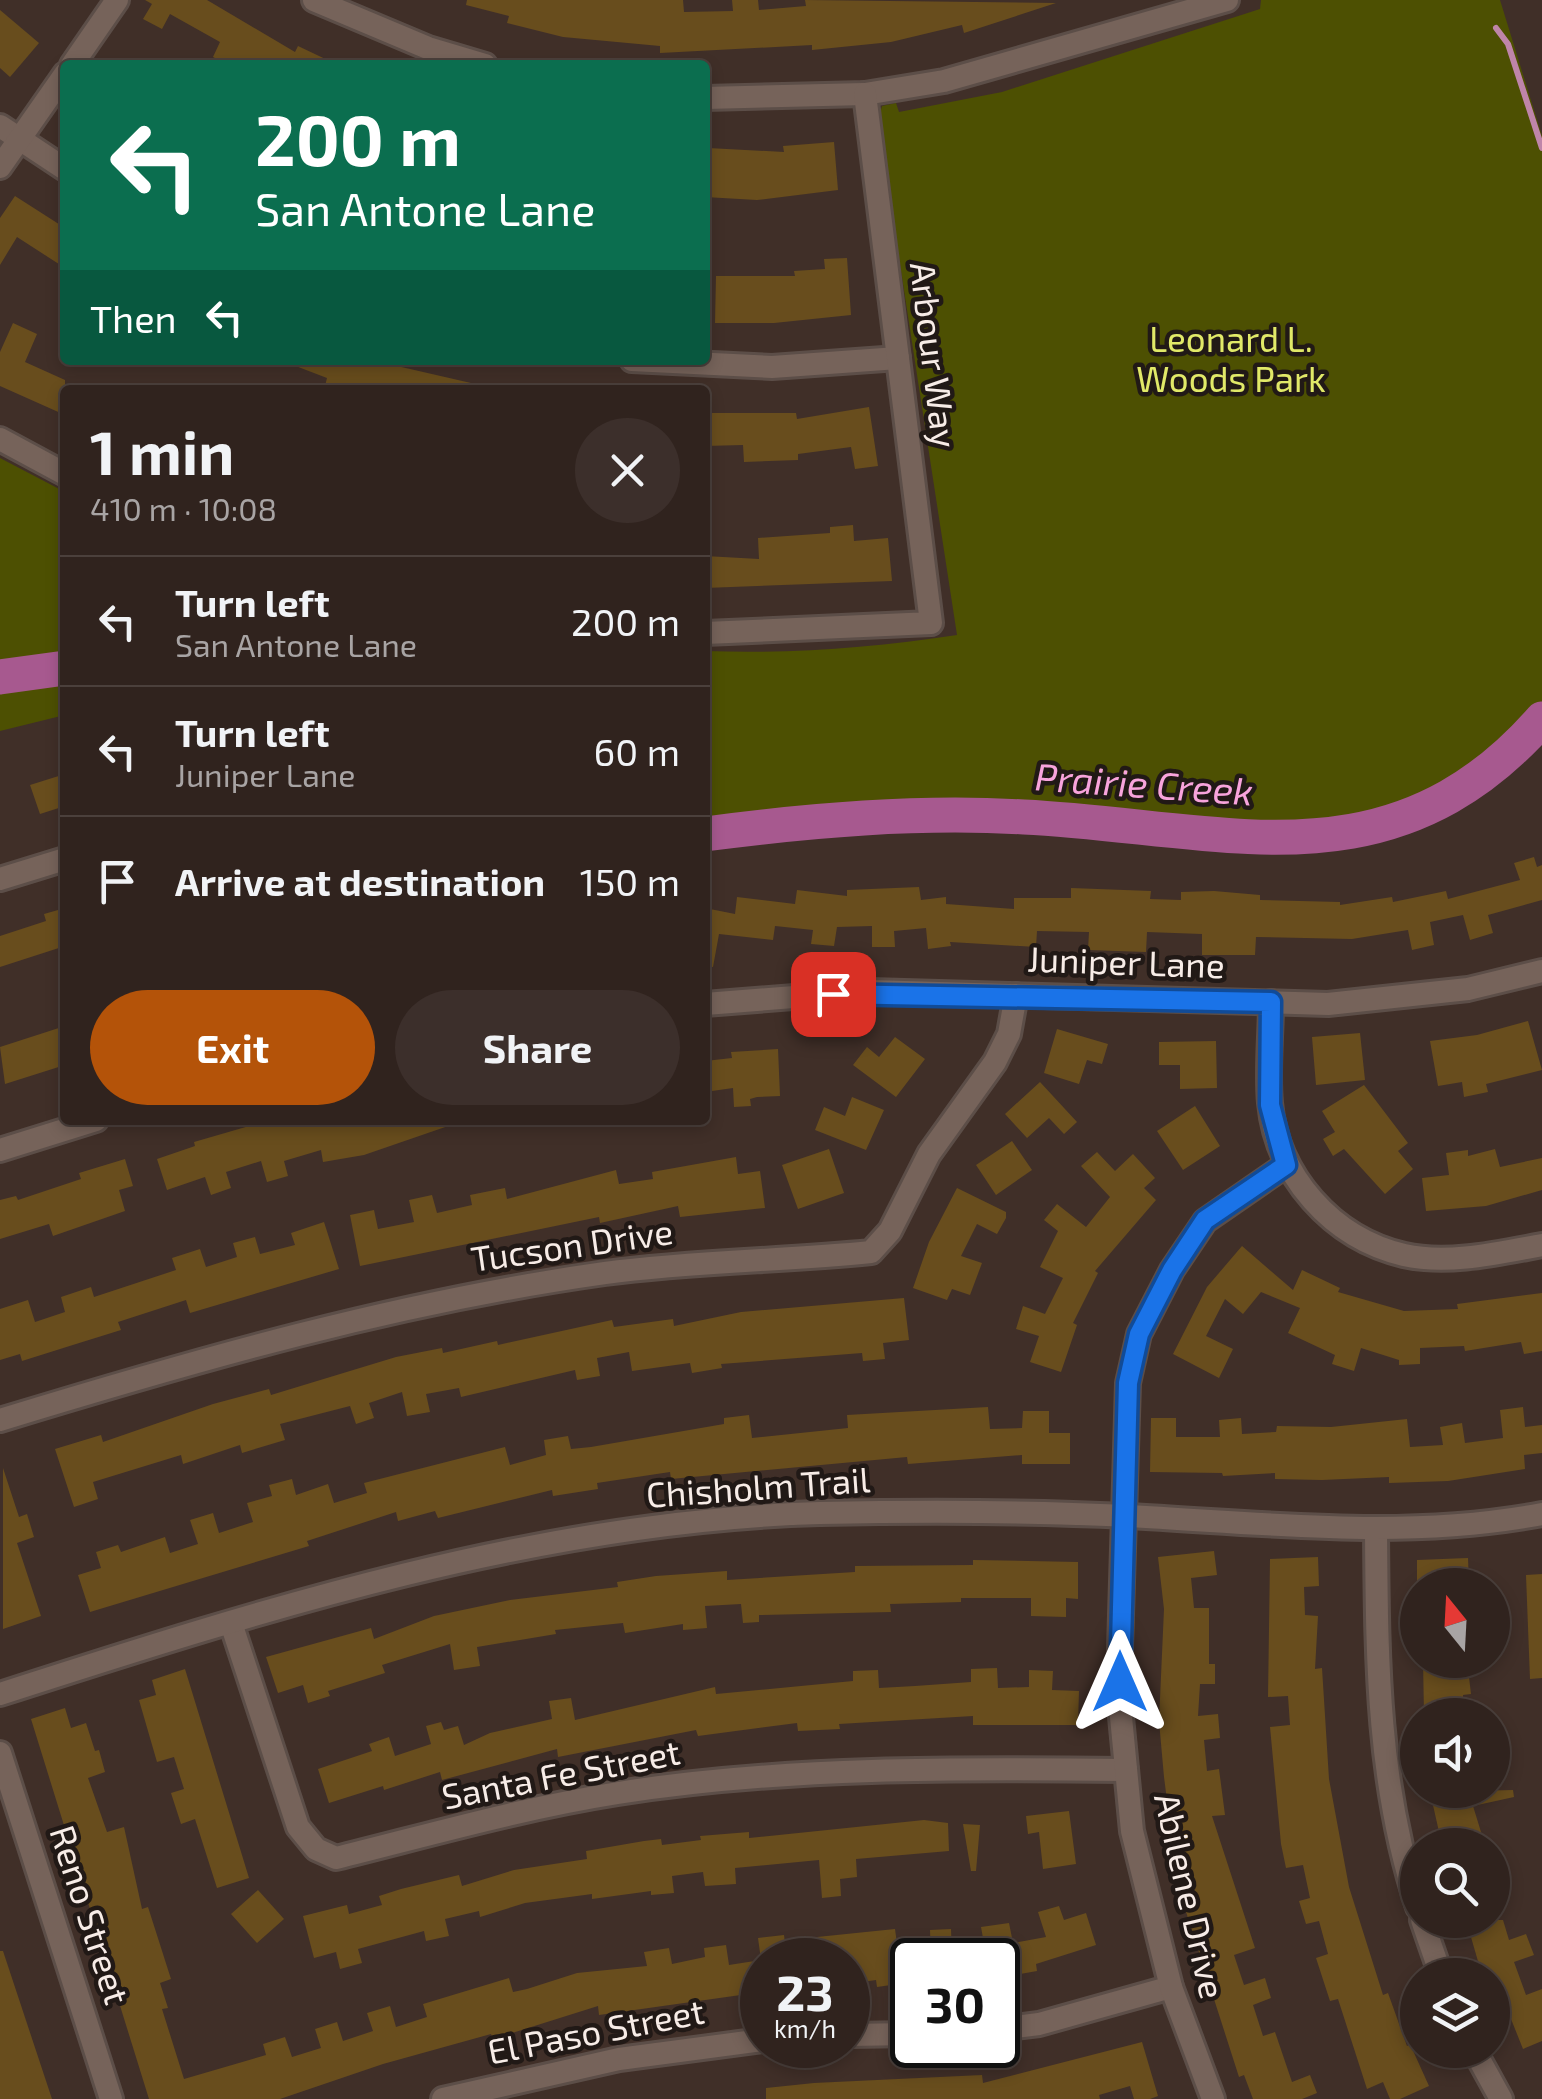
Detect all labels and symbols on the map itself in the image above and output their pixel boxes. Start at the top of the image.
street label: Arbour Way [903,260,967,450]
park label: Leonard L. Woods Park [1136,317,1326,399]
water label: Prairie Creek [1034,752,1255,814]
street label: Juniper Lane [1027,937,1225,985]
pin [791,952,876,1037]
street label: Tucson Drive [468,1209,675,1279]
street label: Chisholm Trail [644,1457,872,1515]
north arrow [1400,1568,1510,1678]
position arrow [1068,1630,1172,1734]
street label: Santa Fe Street [438,1729,683,1817]
street label: Abilene Drive [1147,1789,1235,2002]
street label: Reno Street [42,1820,140,2009]
speed limit sign: 30 [890,1938,1020,2068]
street label: El Paso Street [484,1988,707,2072]

